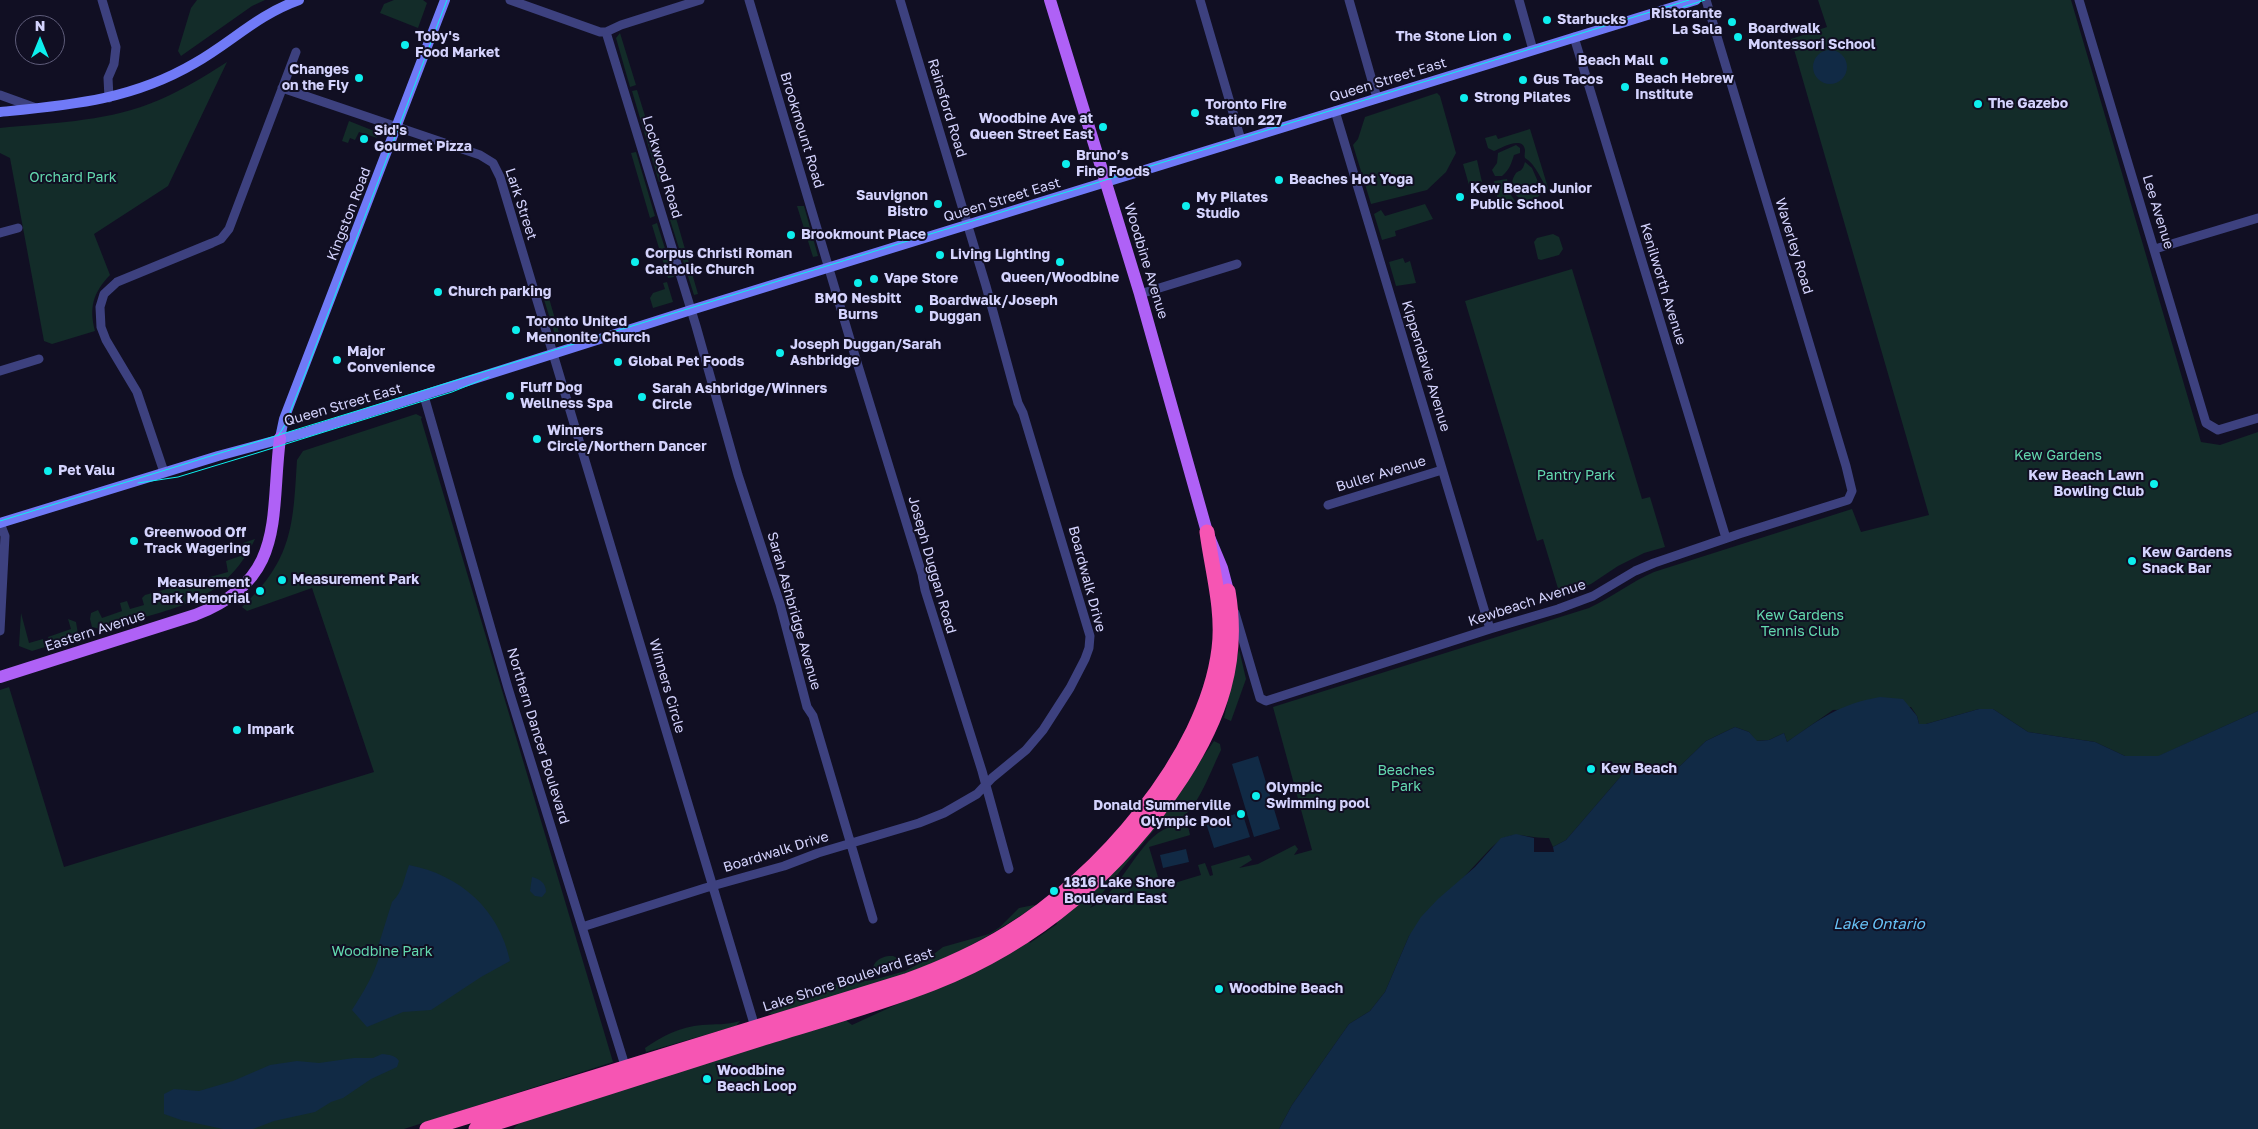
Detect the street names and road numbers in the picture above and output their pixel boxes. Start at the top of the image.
street label: Queen Street East [1327,54,1449,106]
street label: Rainsford Road [924,57,970,159]
street label: Brookmount Road [776,70,828,190]
street label: Lockwood Road [638,114,686,220]
street label: Kingston Road [324,165,374,263]
street label: Lark Street [502,166,540,242]
street label: Lee Avenue [2139,173,2177,251]
street label: Queen Street East [941,174,1063,226]
street label: Waverley Road [1771,196,1817,296]
street label: Woodbine Avenue [1120,201,1172,321]
street label: Kenilworth Avenue [1636,221,1690,347]
street label: Kippendavie Avenue [1398,298,1454,434]
street label: Queen Street East [282,380,404,430]
street label: Buller Avenue [1334,452,1428,496]
street label: Joseph Duggan Road [904,494,960,636]
street label: Boardwalk Drive [1065,524,1109,634]
street label: Sarah Ashbridge Avenue [763,530,825,692]
street label: Kewbeach Avenue [1466,576,1588,630]
street label: Eastern Avenue [43,607,147,655]
street label: Winners Circle [645,637,689,735]
street label: Northern Dancer Boulevard [503,646,573,826]
street label: Boardwalk Drive [721,828,831,876]
street label: Lake Shore Boulevard East [760,944,936,1016]

